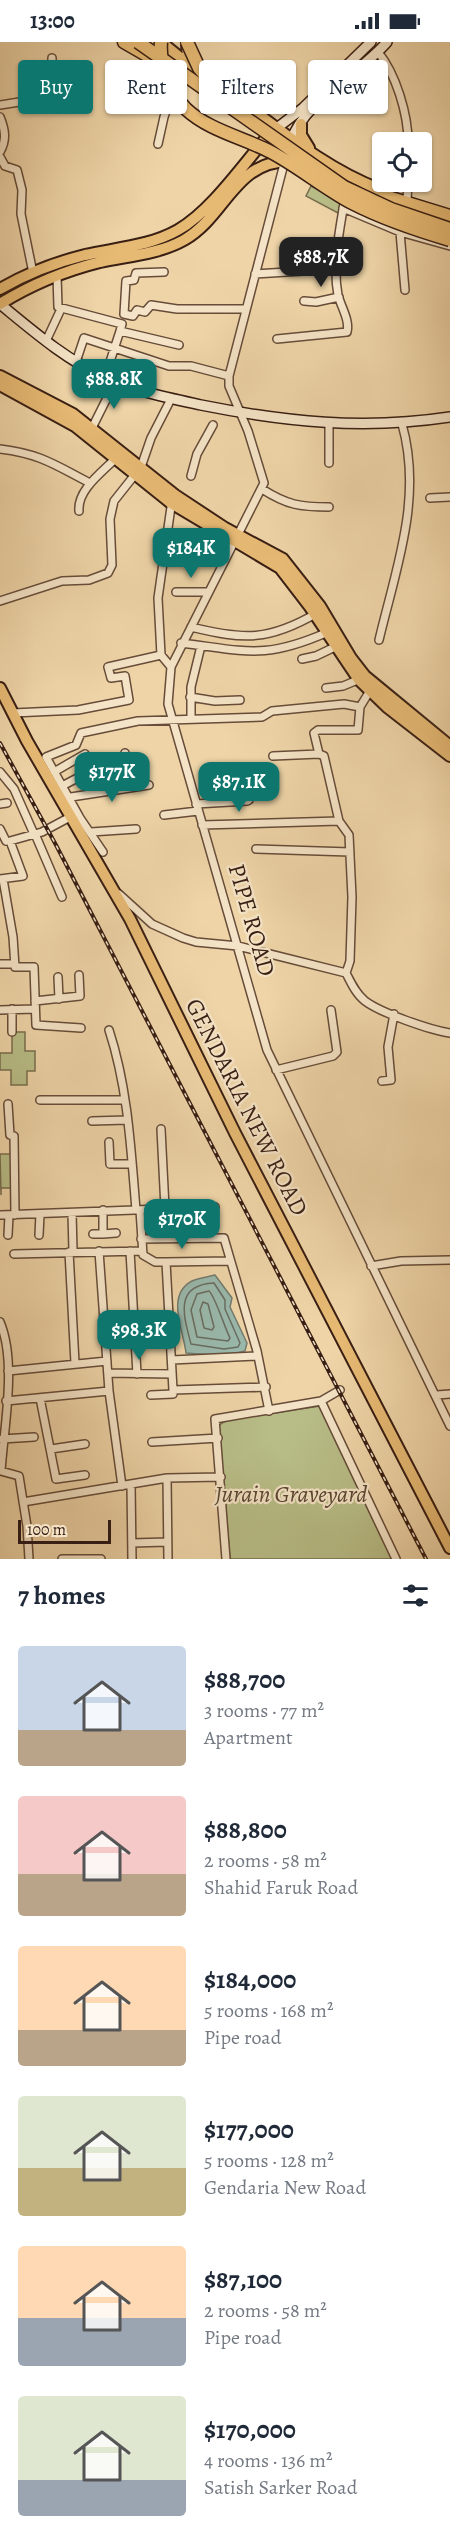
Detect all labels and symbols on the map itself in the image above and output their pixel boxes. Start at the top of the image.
pin: $88.7K [272,237,370,288]
pin: $88.8K [65,359,163,410]
pin: $184K [149,528,233,579]
pin: $177K [70,752,154,803]
pin: $87.1K [190,762,288,813]
street label: PIPE ROAD [221,860,283,980]
street label: GENDARIA NEW ROAD [178,993,316,1221]
pin: $170K [140,1199,224,1250]
pin: $98.3K [90,1310,188,1361]
park label: Jurain Graveyard [214,1478,367,1510]
scale bar [18,1517,111,1544]

